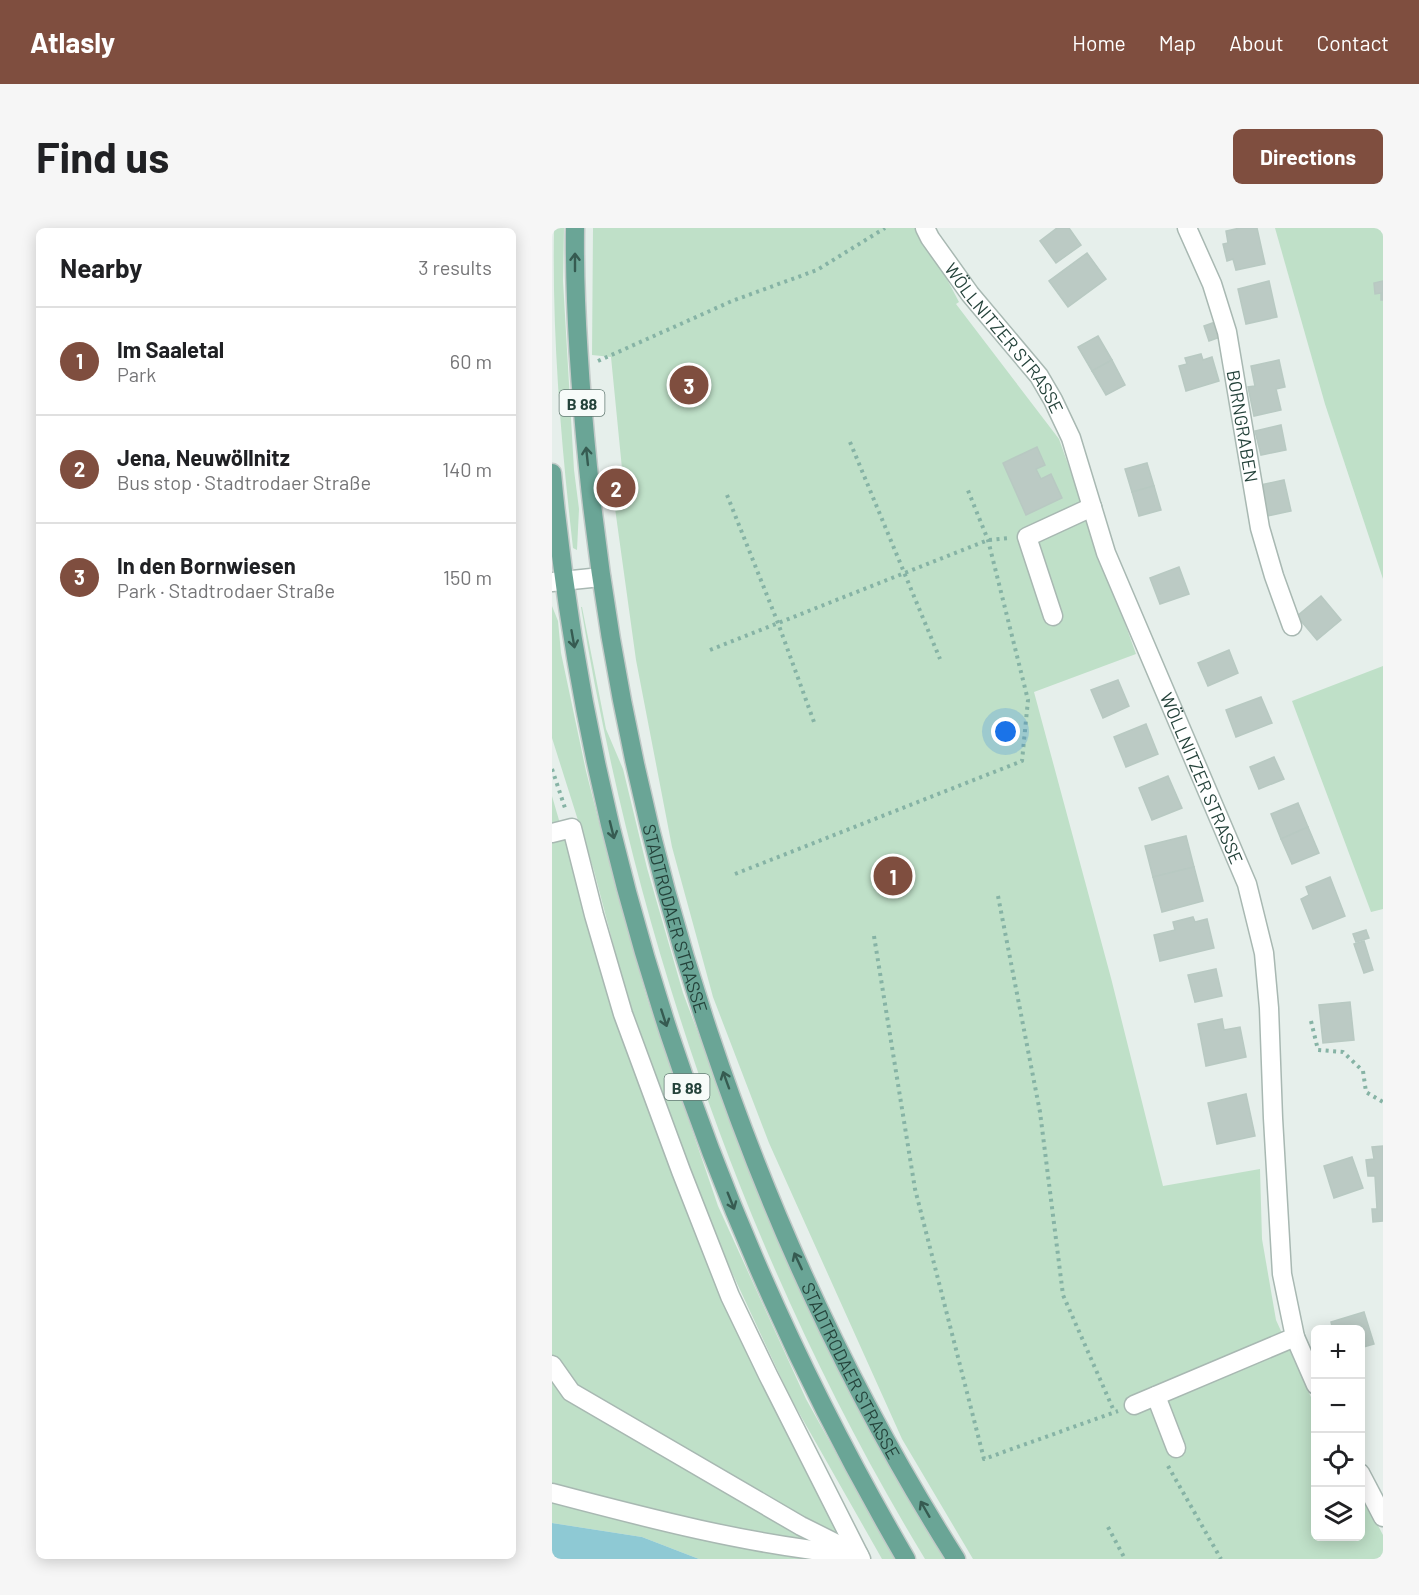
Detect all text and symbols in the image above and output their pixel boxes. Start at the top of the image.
text: Atlasly [30,25,115,59]
text: Home [1072,30,1126,55]
text: Map [1159,30,1196,55]
text: About [1229,30,1284,55]
text: Contact [1317,30,1389,55]
button: Directions [1233,129,1383,184]
text: Find us [36,131,169,181]
text: Nearby [60,252,142,283]
one-way arrow [569,252,581,272]
text: 3 results [418,255,492,279]
street label: WÖLLNITZER STRASSE [940,258,1069,416]
text: Im Saaletal [117,336,224,362]
text: 1 [76,349,83,373]
text: 60 m [450,349,492,373]
text: Park [117,362,156,386]
pin: 3 [670,362,708,408]
street label: BORNGRABEN [1223,368,1263,484]
road number: B 88 [560,390,604,416]
text: Jena, Neuwöllnitz [117,444,290,470]
one-way arrow [581,447,592,467]
text: 2 [74,457,85,481]
text: 140 m [442,457,492,481]
pin: 2 [596,466,636,510]
text: Bus stop · Stadtrodaer Straße [117,470,371,494]
text: In den Bornwiesen [117,552,296,578]
text: 3 [74,565,85,589]
text: 150 m [443,565,492,589]
text: Park · Stadtrodaer Straße [117,578,335,602]
one-way arrow [568,629,579,649]
street label: WÖLLNITZER STRASSE [1156,689,1248,867]
your location [991,717,1020,746]
one-way arrow [607,820,619,839]
street label: STADTRODAER STRASSE [638,822,713,1016]
pin: 1 [874,854,912,898]
one-way arrow [660,1008,671,1027]
one-way arrow [720,1071,731,1090]
road number: B 88 [664,1074,710,1100]
one-way arrow [726,1192,737,1210]
one-way arrow [792,1252,804,1270]
street label: STADTRODAER STRASSE [797,1279,905,1463]
map controls [1311,1325,1365,1541]
button: + [1311,1325,1365,1379]
button: − [1311,1379,1365,1433]
button: locate [1311,1433,1365,1487]
button: layers [1311,1487,1365,1541]
one-way arrow [919,1501,931,1518]

